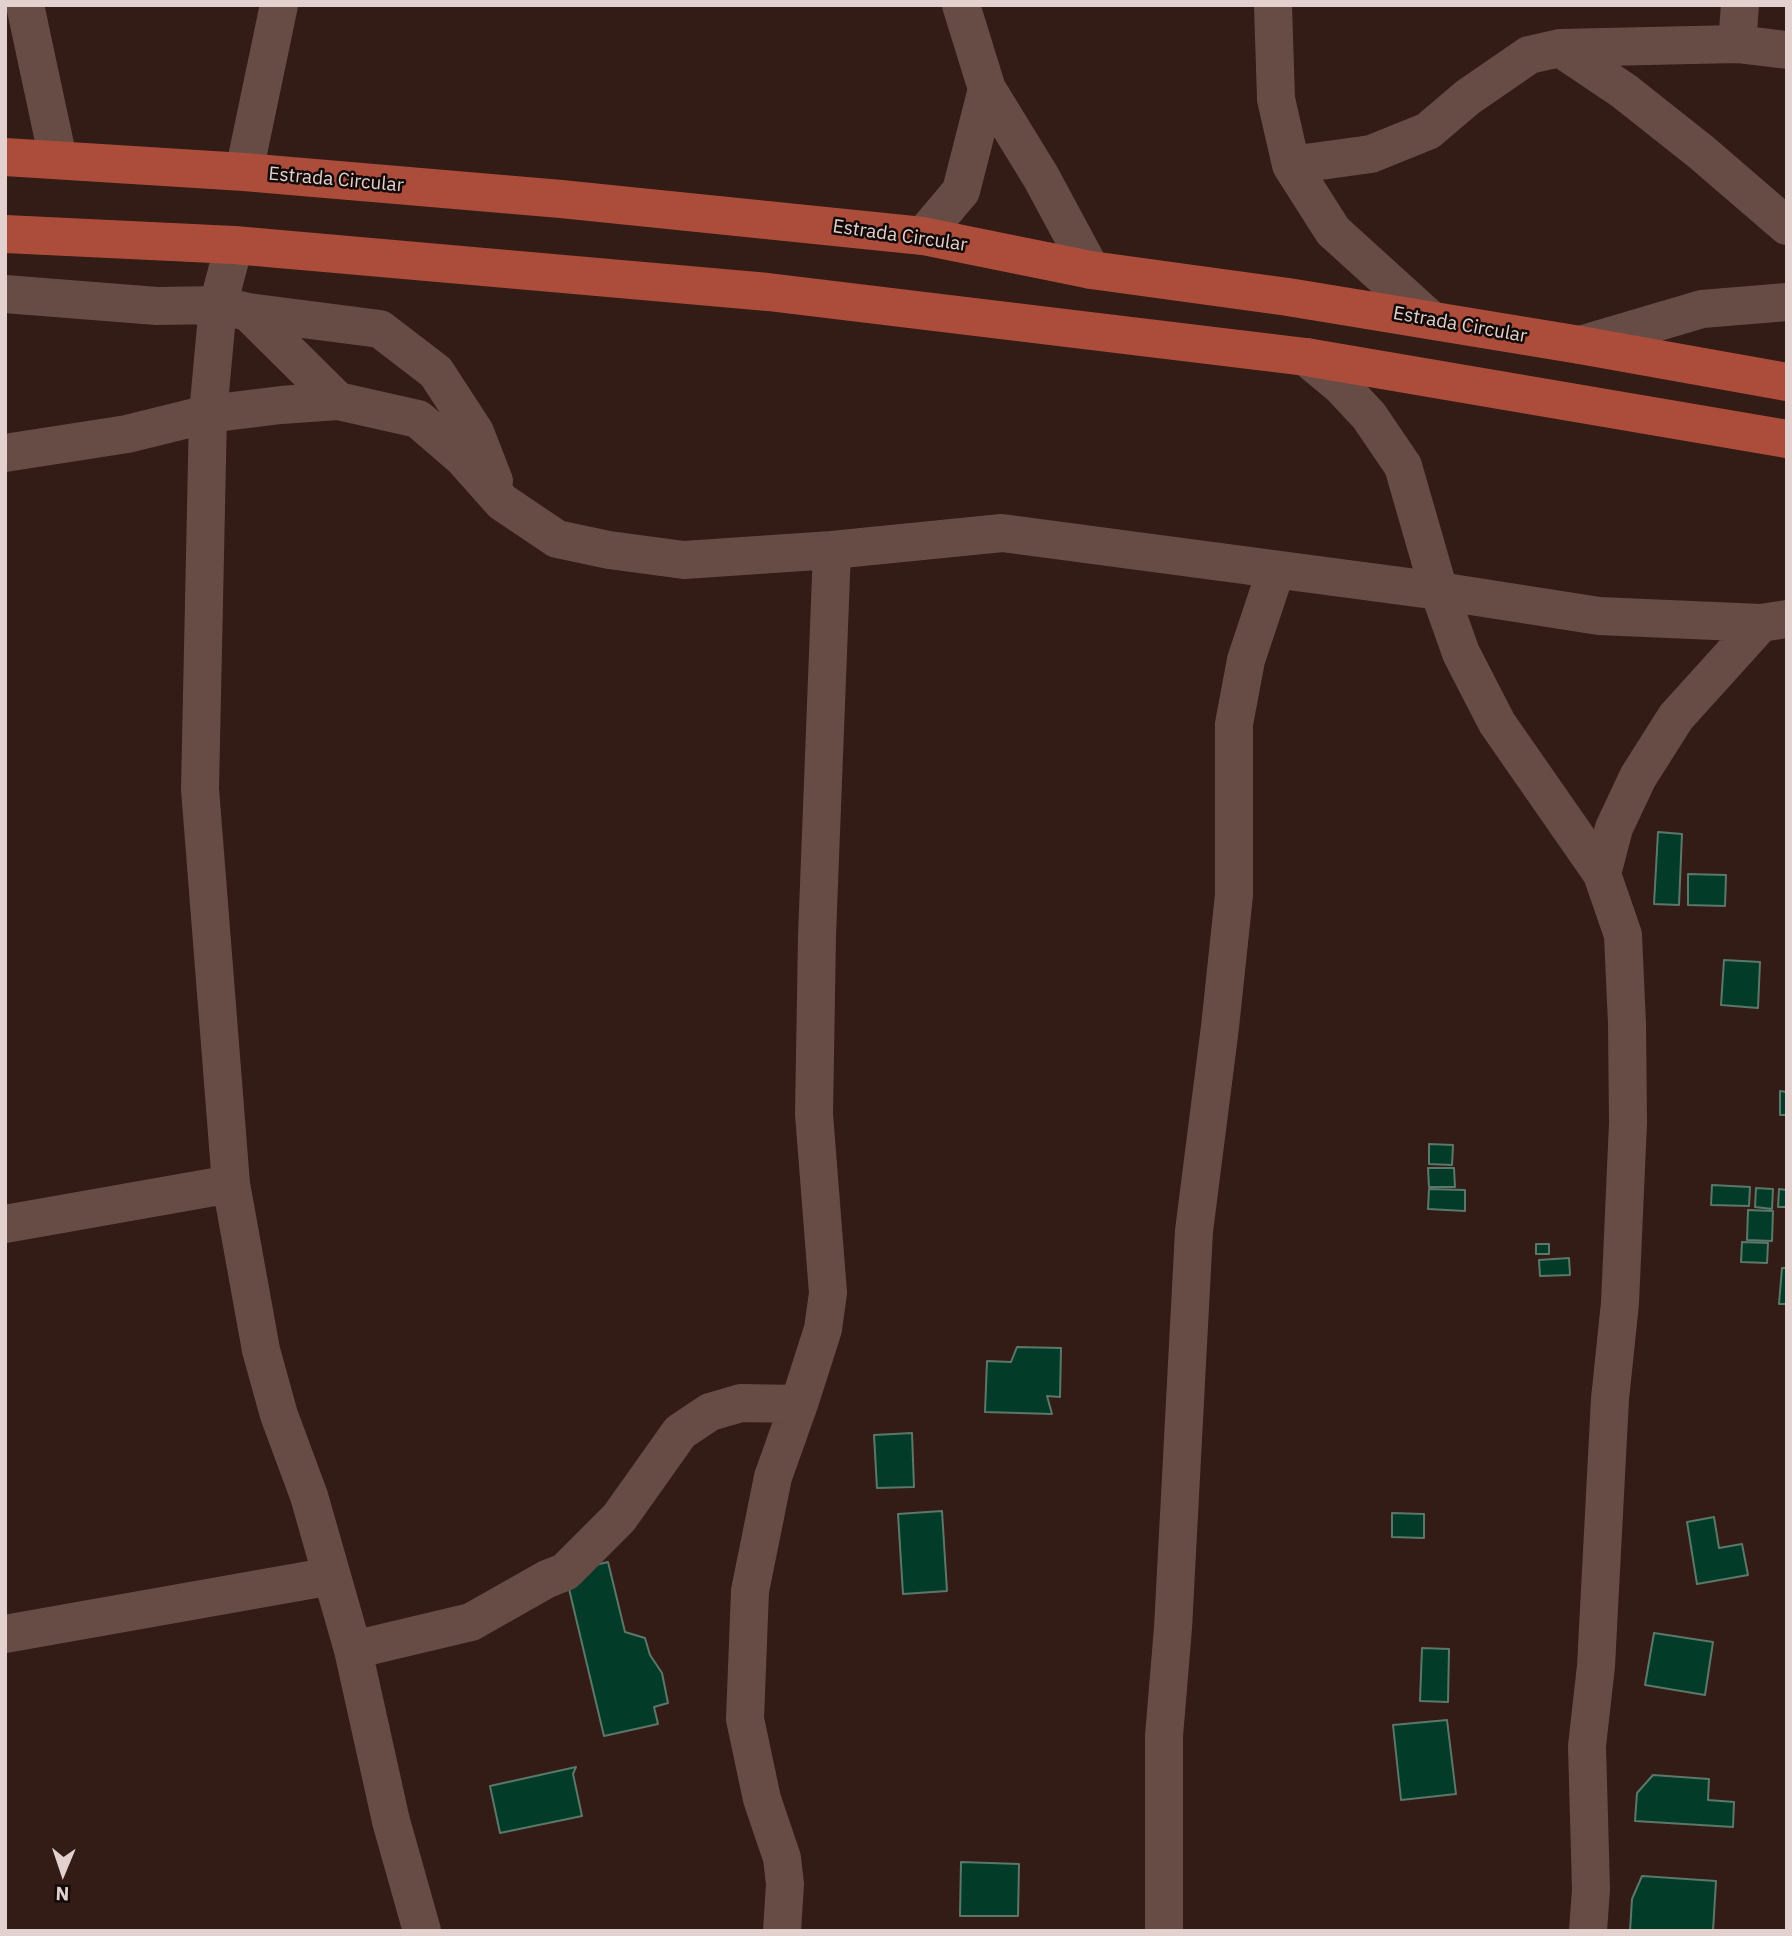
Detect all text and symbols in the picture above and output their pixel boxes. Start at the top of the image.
street label: Estrada Circular [267,163,405,197]
street label: Estrada Circular [831,215,969,257]
street label: Estrada Circular [1391,302,1529,348]
north arrow [28,1838,98,1908]
text: N [55,1882,70,1906]

